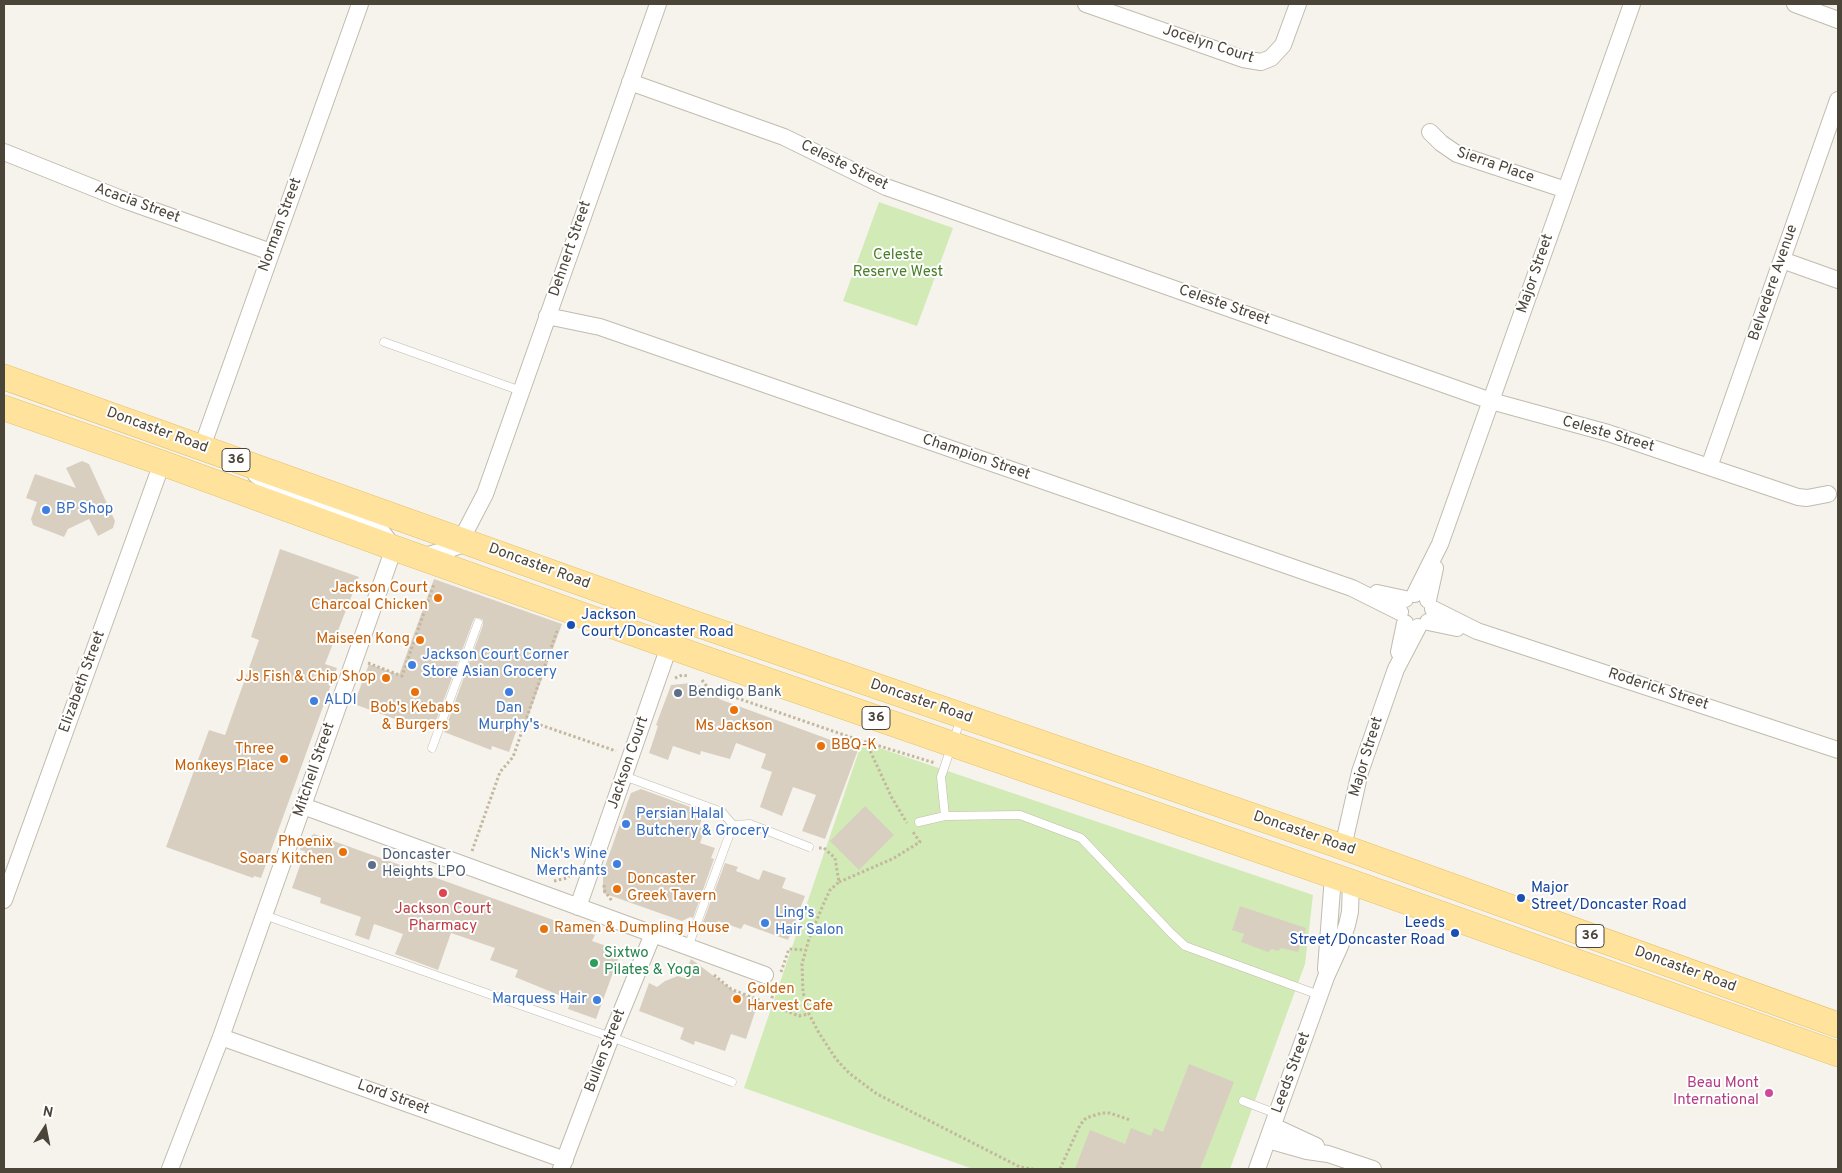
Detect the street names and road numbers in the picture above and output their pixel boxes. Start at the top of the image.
street label: Jocelyn Court [1160,22,1256,68]
street label: Celeste Street [797,137,891,195]
street label: Sierra Place [1454,144,1536,188]
street label: Norman Street [256,175,306,275]
street label: Acacia Street [92,180,182,228]
street label: Dehnert Street [546,199,596,299]
street label: Belvedere Avenue [1746,223,1802,343]
street label: Major Street [1514,232,1558,316]
street label: Celeste Street [1176,282,1272,330]
street label: Doncaster Road [104,404,210,458]
street label: Celeste Street [1560,413,1656,457]
street label: Champion Street [920,431,1032,485]
road number: 36 [222,448,250,472]
street label: Doncaster Road [486,540,592,594]
street label: Elizabeth Street [56,628,110,736]
street label: Roderick Street [1605,665,1711,715]
street label: Doncaster Road [867,676,975,728]
road number: 36 [862,706,890,730]
street label: Jackson Court [605,714,653,812]
street label: Major Street [1346,715,1388,799]
street label: Mitchell Street [290,721,340,819]
street label: Doncaster Road [1250,808,1358,860]
road number: 36 [1576,924,1604,948]
street label: Doncaster Road [1632,943,1738,997]
street label: Bullen Street [582,1007,630,1095]
street label: Leeds Street [1269,1030,1315,1116]
street label: Lord Street [355,1077,431,1119]

